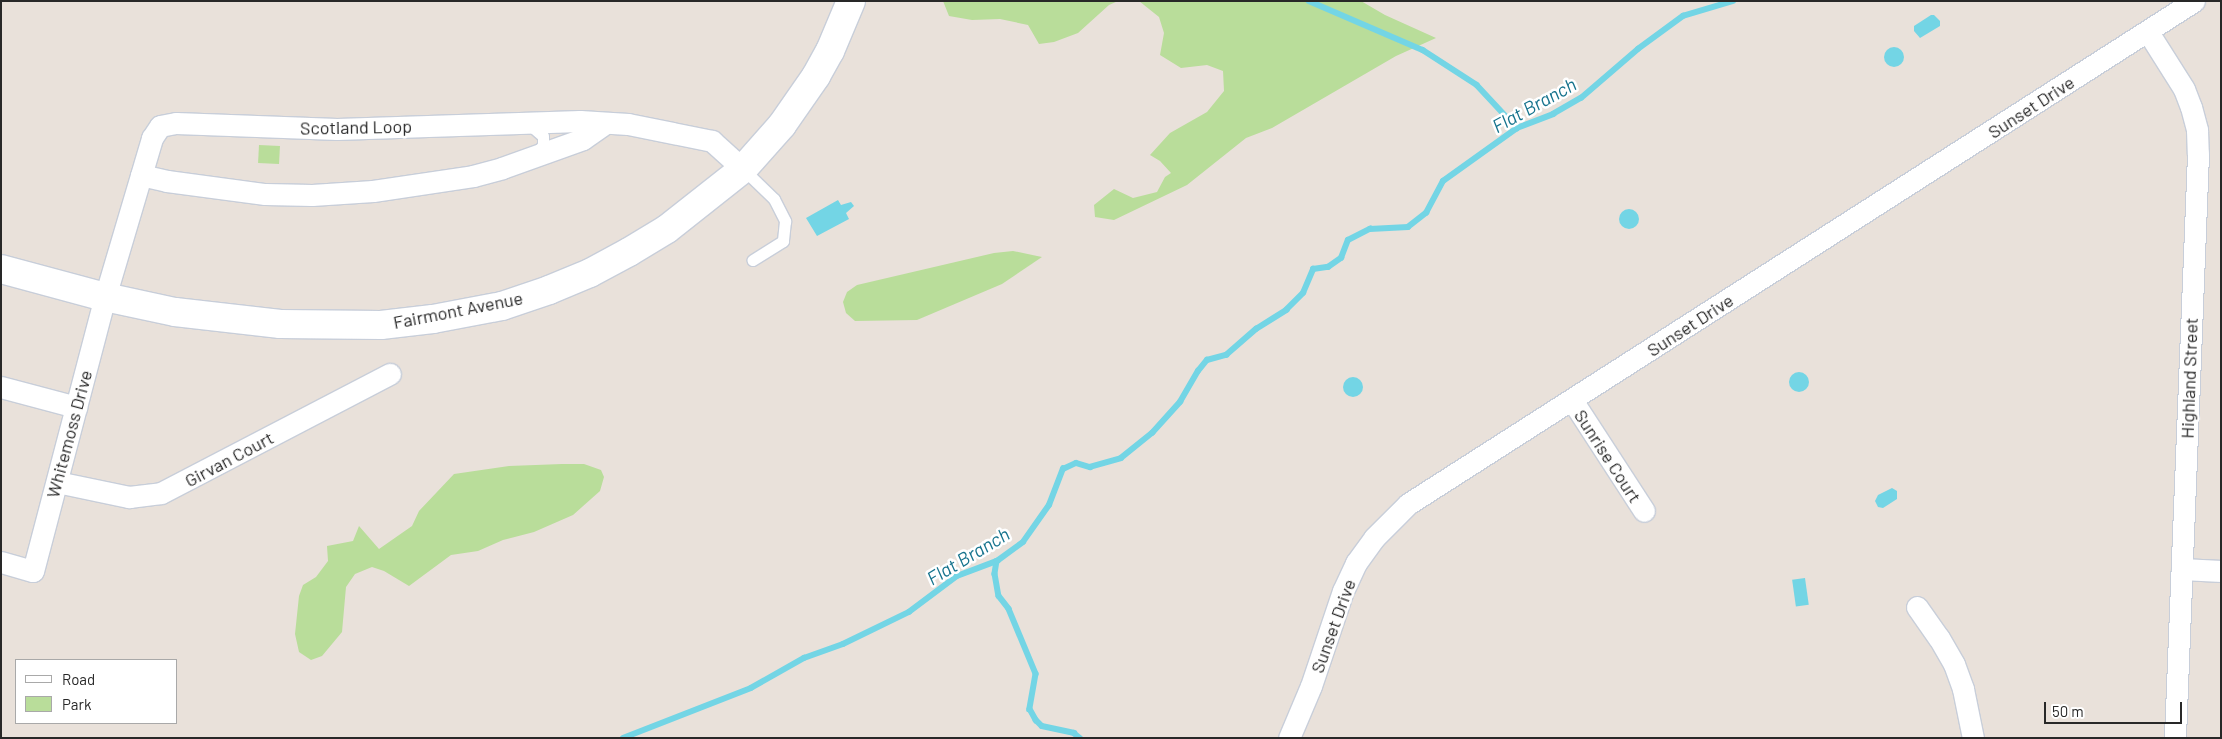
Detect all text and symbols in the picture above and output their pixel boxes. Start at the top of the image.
street label: Sunset Drive [1984,71,2078,143]
water label: Flat Branch [1488,73,1580,137]
street label: Scotland Loop [300,115,412,139]
street label: Fairmont Avenue [391,287,525,333]
street label: Sunset Drive [1643,289,1737,361]
street label: Highland Street [2176,317,2202,439]
street label: Whitemoss Drive [42,368,96,500]
street label: Sunrise Court [1570,405,1646,507]
street label: Girvan Court [181,427,277,491]
water label: Flat Branch [922,522,1014,590]
street label: Sunset Drive [1306,576,1360,676]
legend [15,659,178,724]
text: Road [62,670,95,688]
scale bar [2047,692,2184,724]
text: Park [62,695,91,713]
text: 50 m [2052,702,2084,720]

